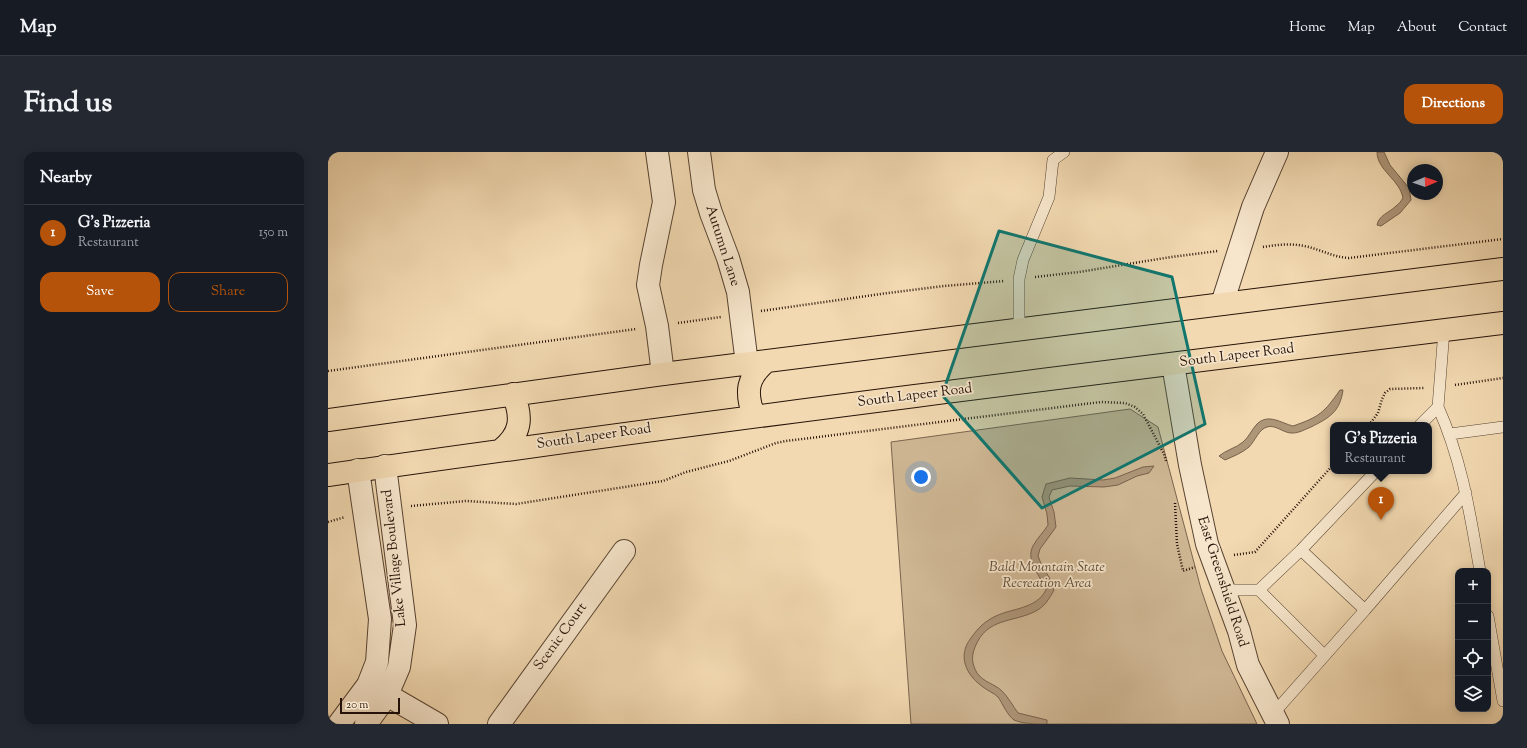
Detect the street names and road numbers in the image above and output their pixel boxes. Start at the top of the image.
street label: Autumn Lane [699,203,745,289]
street label: South Lapeer Road [1179,339,1296,373]
street label: South Lapeer Road [857,379,974,413]
street label: South Lapeer Road [535,419,653,455]
street label: Lake Village Boulevard [378,488,412,628]
street label: East Greenshield Road [1191,514,1253,650]
street label: Scenic Court [530,599,593,675]

